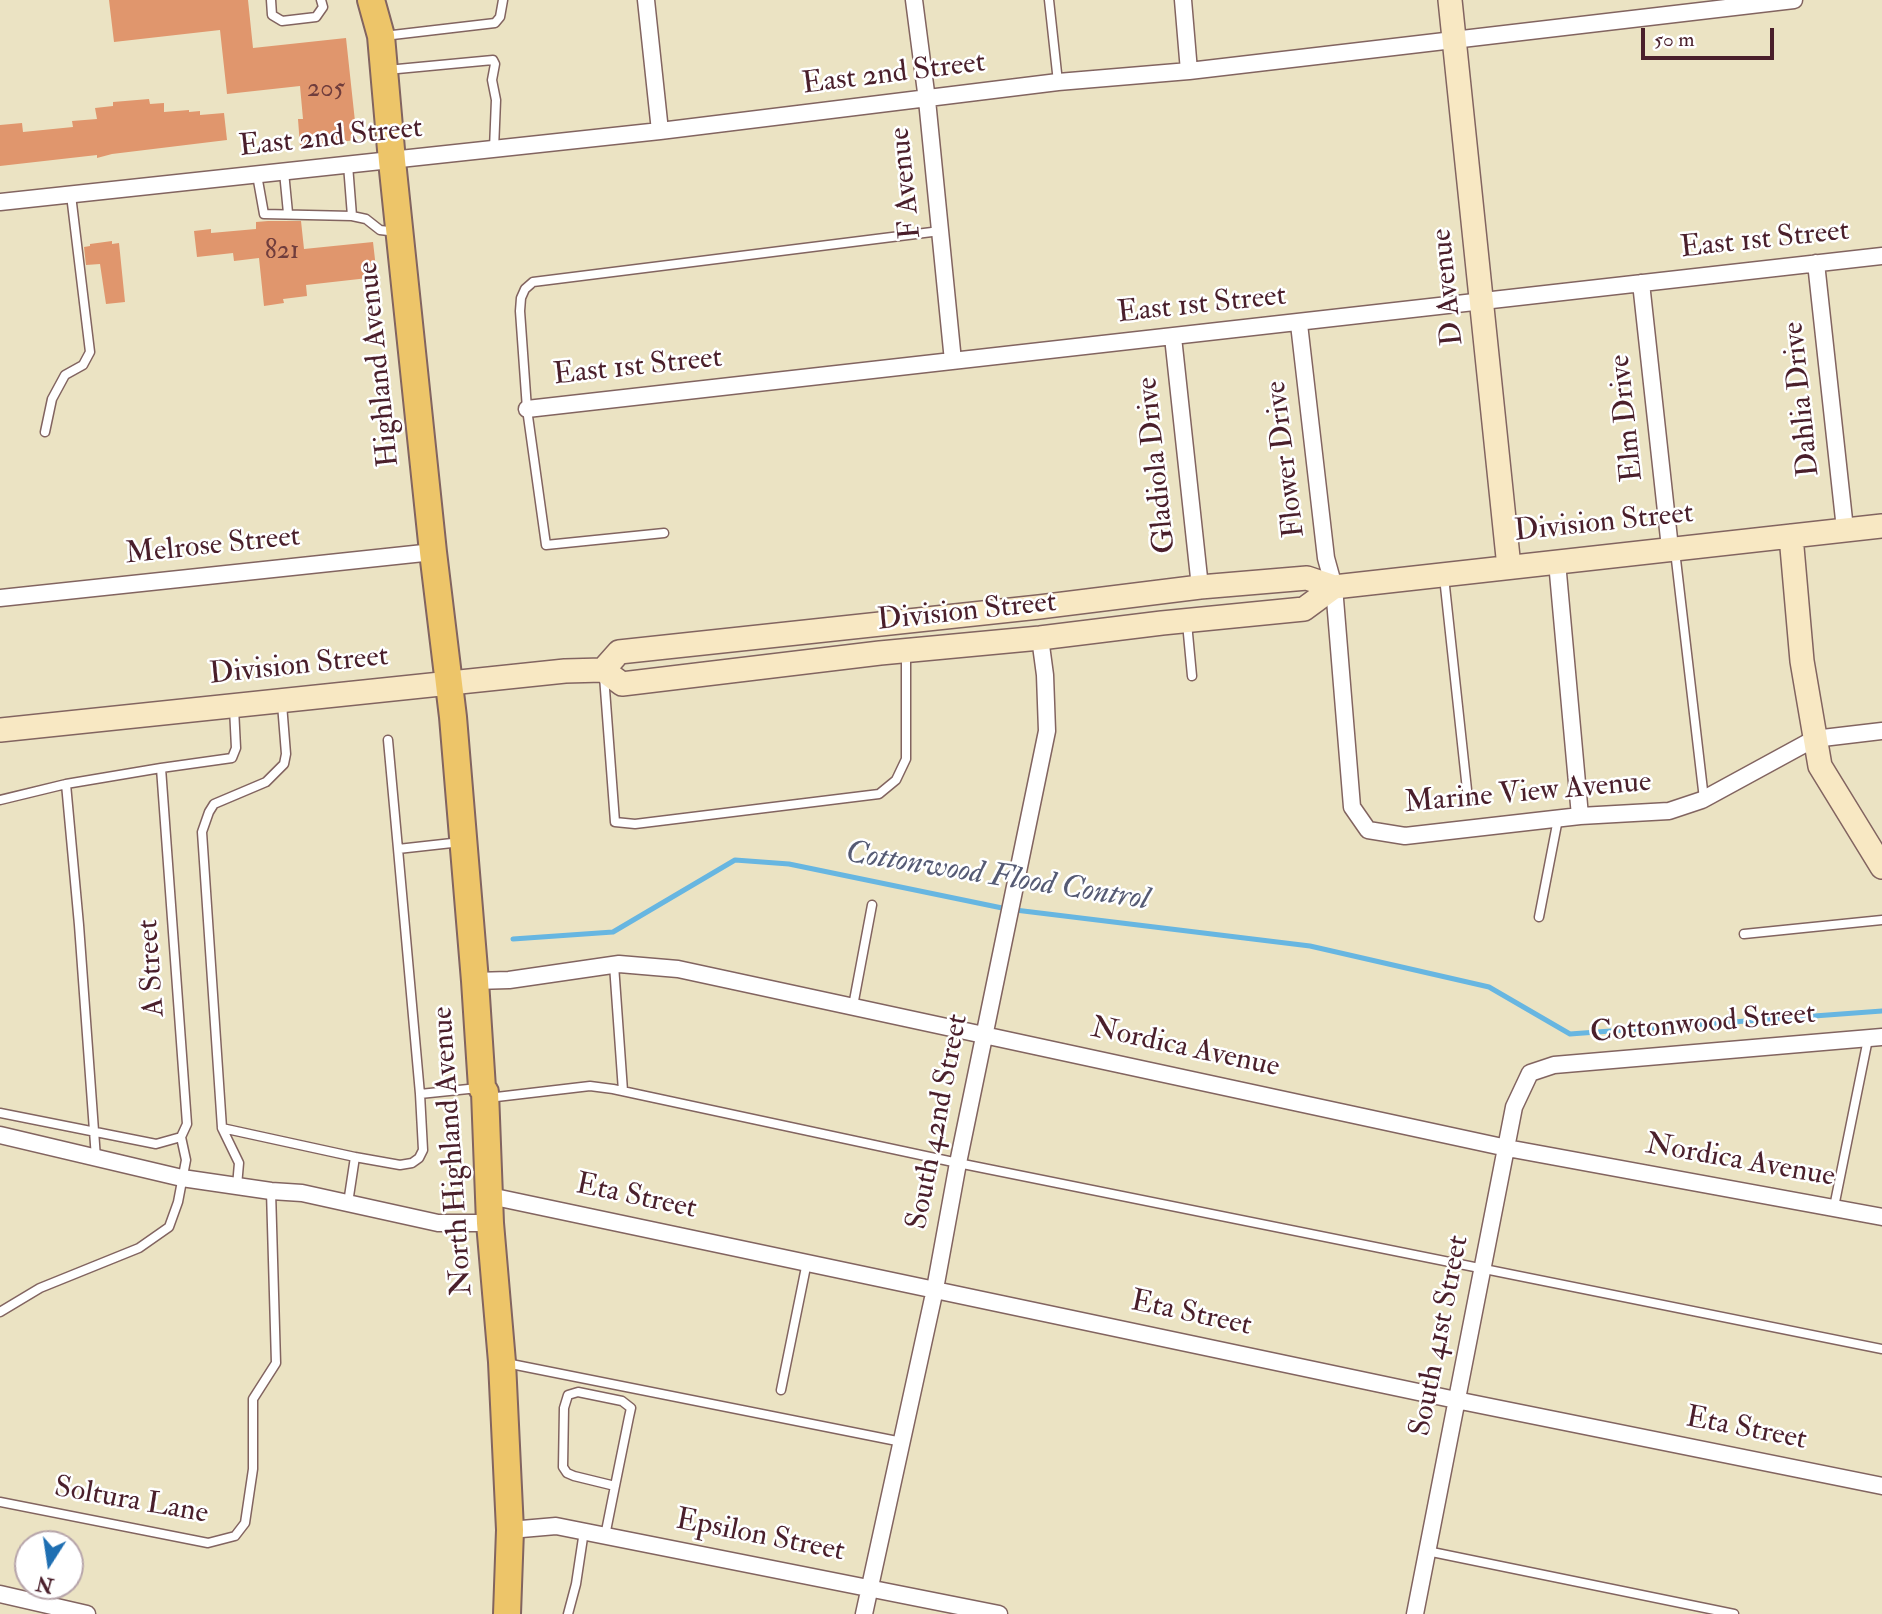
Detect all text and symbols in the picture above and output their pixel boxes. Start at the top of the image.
scale bar [1644,14,1777,58]
text: 50 m [1654,26,1695,53]
street label: East 2nd Street [800,46,988,104]
house number: 205 [307,74,345,106]
street label: East 2nd Street [238,111,424,167]
street label: F Avenue [883,125,931,241]
street label: East 1st Street [1679,214,1851,268]
street label: D Avenue [1425,227,1473,347]
house number: 821 [265,236,299,268]
street label: Highland Avenue [351,259,409,469]
street label: East 1st Street [1116,279,1288,333]
street label: Dahlia Drive [1777,320,1829,478]
street label: East 1st Street [552,341,724,395]
street label: Elm Drive [1603,353,1653,483]
street label: Gladiola Drive [1131,375,1185,555]
street label: Flower Drive [1260,379,1314,539]
street label: Division Street [1513,497,1695,551]
street label: Melrose Street [124,520,302,574]
street label: Division Street [876,586,1058,640]
street label: Division Street [208,640,390,694]
street label: Marine View Avenue [1403,765,1653,823]
water label: Cottonwood Flood Control [843,835,1151,921]
street label: A Street [132,918,174,1018]
street label: Cottonwood Street [1589,997,1817,1053]
street label: North Highland Avenue [426,1005,482,1297]
street label: South 42nd Street [900,1011,978,1233]
street label: Nordica Avenue [1087,1011,1283,1087]
street label: Nordica Avenue [1642,1128,1838,1196]
street label: Eta Street [572,1168,700,1228]
street label: South 41st Street [1404,1233,1478,1439]
street label: Eta Street [1127,1285,1255,1345]
street label: Eta Street [1683,1401,1809,1459]
street label: Soltura Lane [51,1471,211,1533]
street label: Epsilon Street [673,1503,847,1571]
north arrow [14,1530,84,1600]
text: N [34,1570,56,1597]

